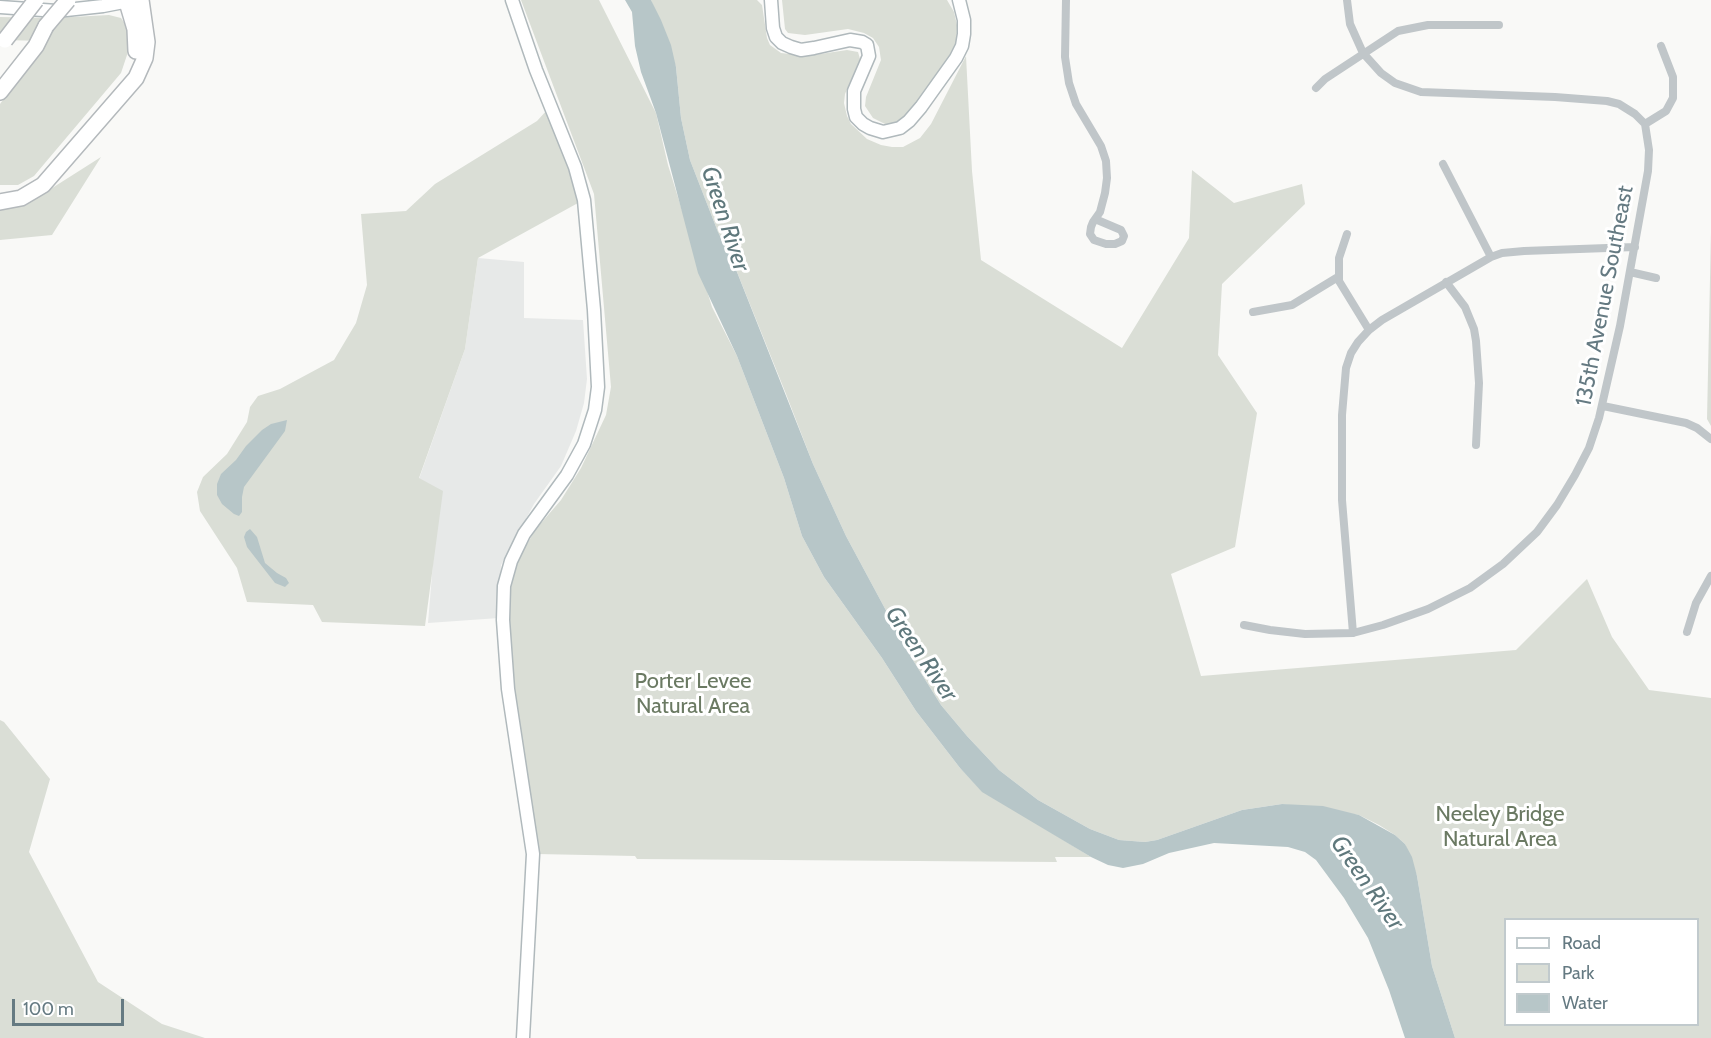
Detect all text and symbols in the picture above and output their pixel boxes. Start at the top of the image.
water label: Green River [695,163,755,275]
street label: 135th Avenue Southeast [1571,183,1639,409]
water label: Green River [879,601,963,707]
park label: Porter Levee Natural Area [635,669,751,720]
park label: Neeley Bridge Natural Area [1435,802,1565,854]
water label: Green River [1324,830,1410,936]
legend [1504,918,1699,1026]
text: Road [1562,932,1601,954]
text: Park [1562,962,1594,984]
scale bar [15,987,128,1025]
text: Water [1562,992,1608,1014]
text: 100 m [23,998,74,1020]

